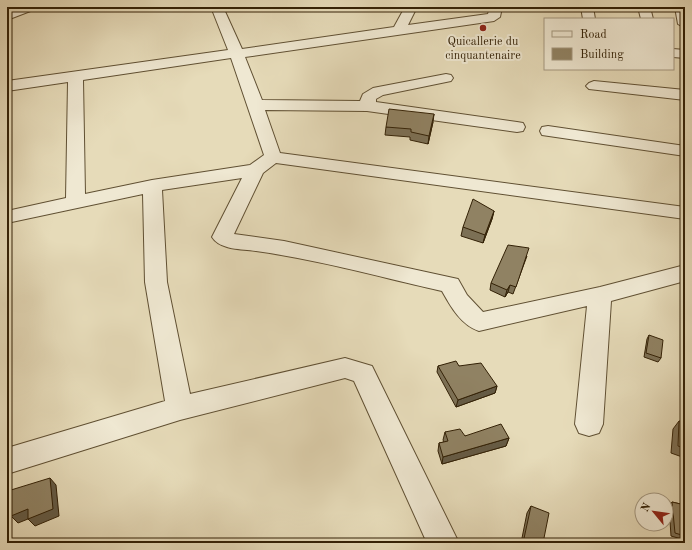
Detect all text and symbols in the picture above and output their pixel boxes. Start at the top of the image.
legend [544,18,674,70]
marker: Quicallerie du cinquantenaire [478,23,488,33]
text: Road [580,29,607,41]
place label: Quicallerie du cinquantenaire [445,36,521,62]
text: Building [580,49,624,61]
north arrow [634,492,674,532]
text: N [640,501,654,514]

